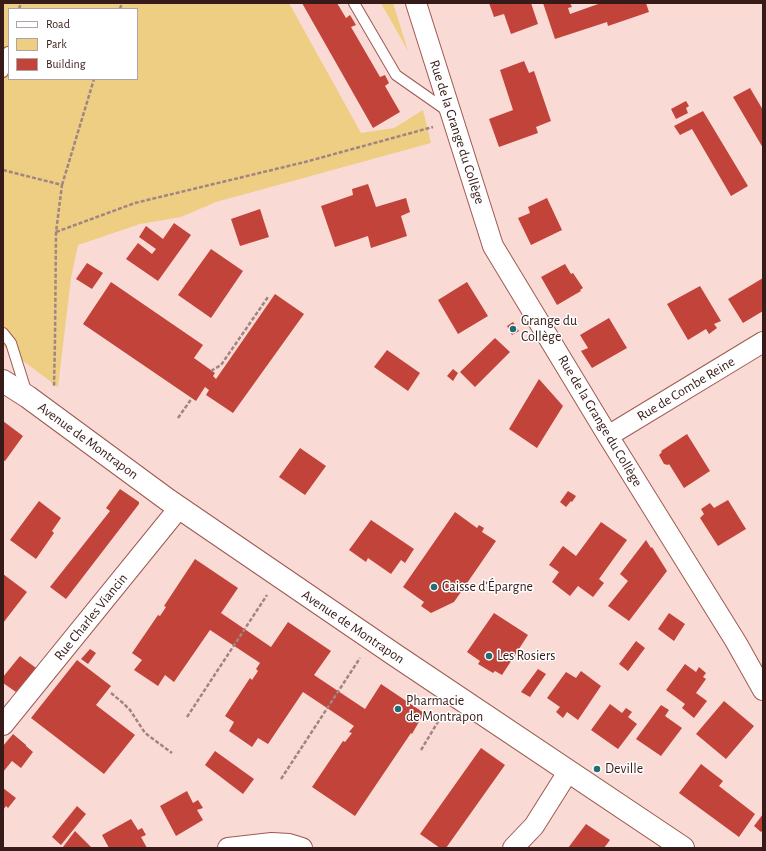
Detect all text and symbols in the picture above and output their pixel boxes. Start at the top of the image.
legend [8,8,138,80]
text: Road [46,18,70,30]
text: Park [46,38,67,50]
text: Building [46,58,86,70]
street label: Rue de la Grange du Collège [426,58,488,206]
place label: Grange du Collège [521,313,577,346]
marker: Grange du Collège [508,324,518,334]
street label: Rue de la Grange du Collège [554,352,646,490]
street label: Rue de Combe Reine [634,353,738,425]
street label: Avenue de Montrapon [34,399,142,483]
street label: Rue Charles Viancin [51,570,131,664]
place label: Caisse d'Épargne [442,579,533,595]
marker: Caisse d'Épargne [429,582,439,592]
street label: Avenue de Montrapon [298,586,408,668]
place label: Les Rosiers [497,648,555,664]
marker: Les Rosiers [484,651,494,661]
place label: Pharmacie de Montrapon [406,693,483,726]
marker: Pharmacie de Montrapon [393,704,403,714]
place label: Deville [605,761,643,777]
marker: Deville [592,764,602,774]

